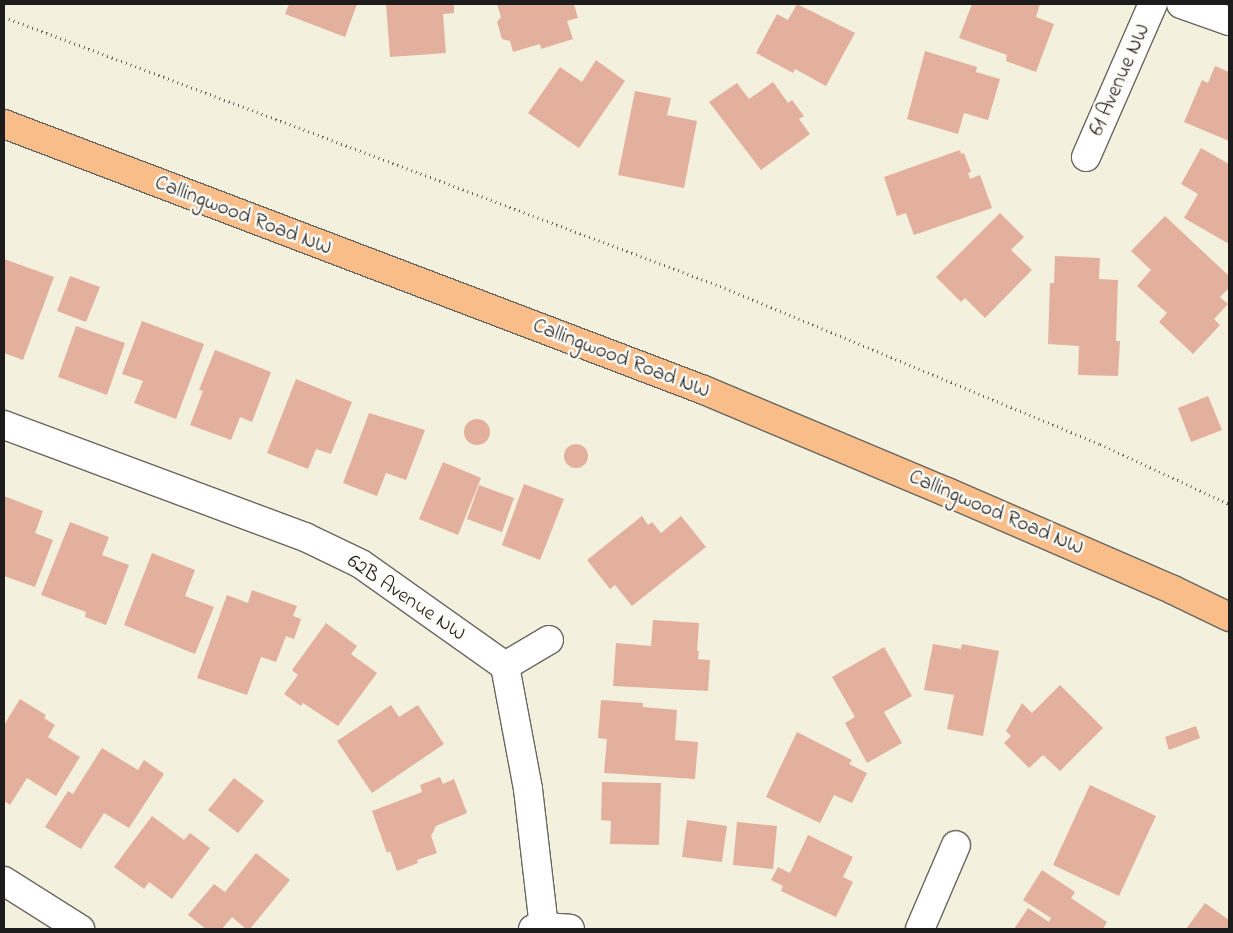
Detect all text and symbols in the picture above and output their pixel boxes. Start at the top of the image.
street label: 61 Avenue NW [1084,20,1156,140]
street label: Callingwood Road NW [151,171,335,261]
street label: Callingwood Road NW [529,314,713,404]
street label: Callingwood Road NW [905,465,1087,561]
street label: 62B Avenue NW [342,549,470,647]

